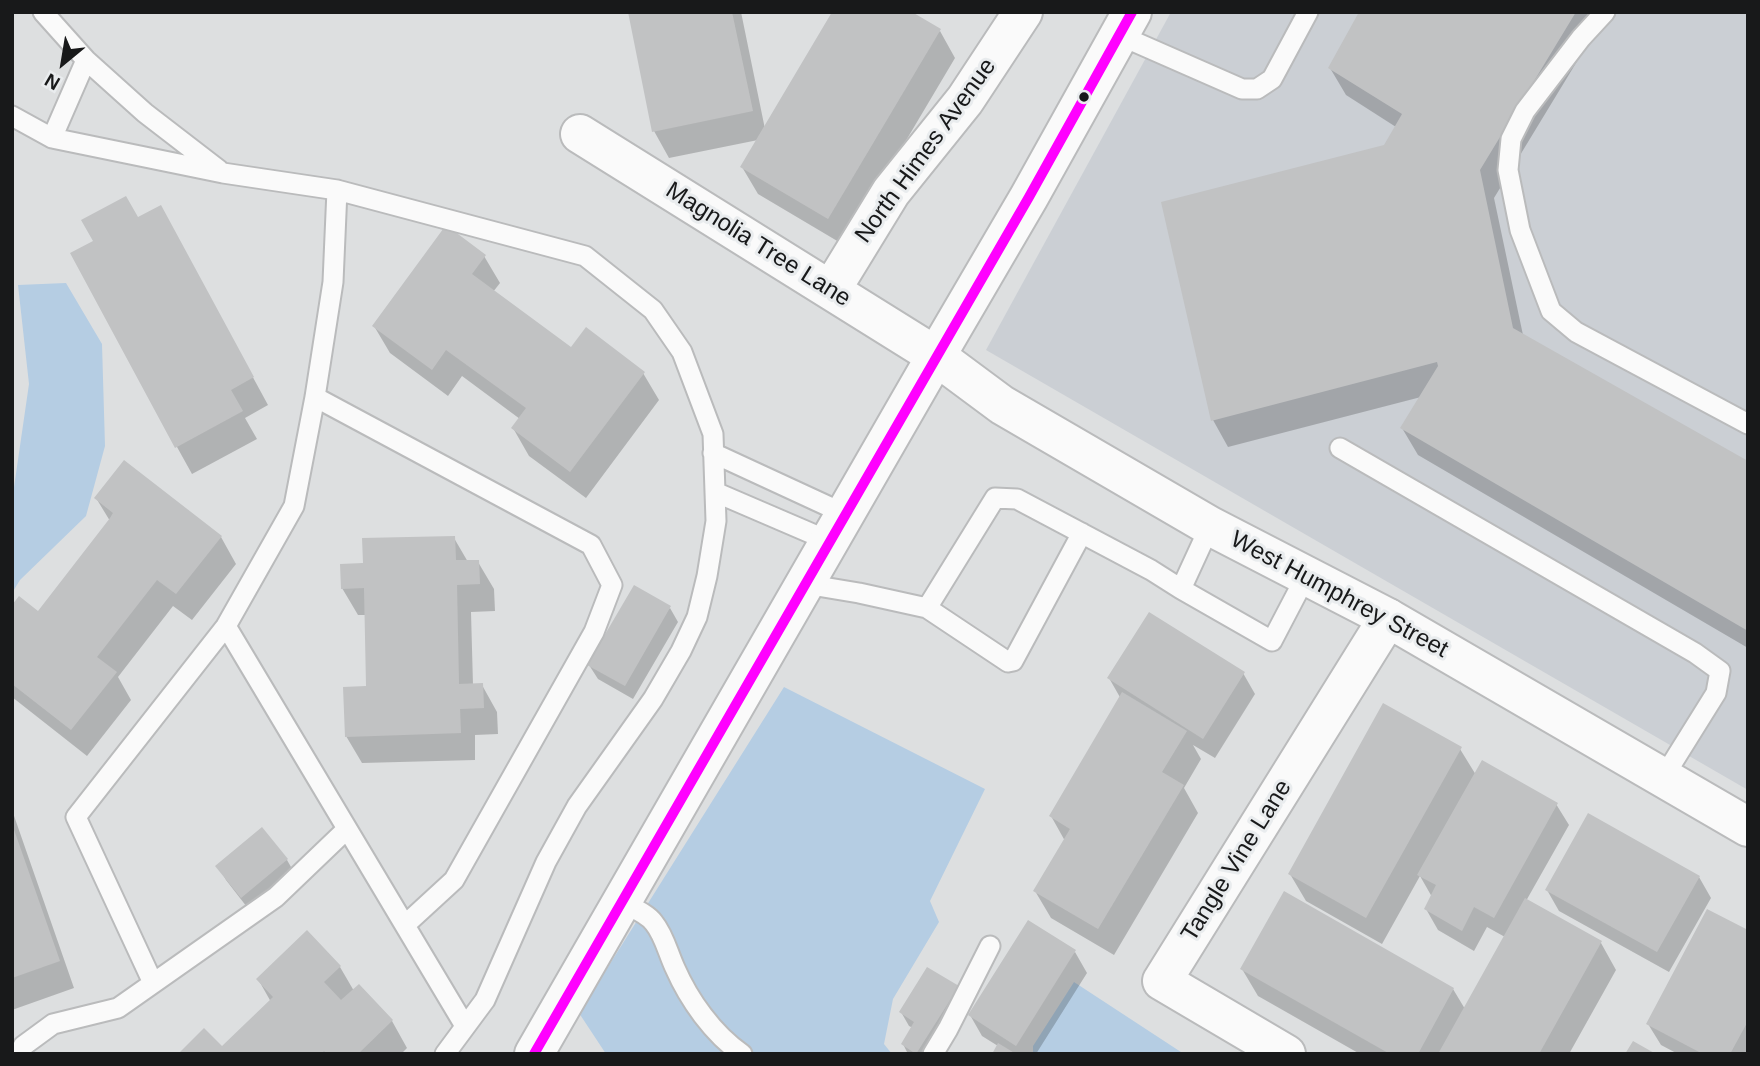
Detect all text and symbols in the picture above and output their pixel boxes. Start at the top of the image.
north arrow [28,28,98,98]
street label: North Himes Avenue [849,53,1003,249]
text: N [41,69,63,94]
unlabelled marker [1077,90,1091,104]
street label: Magnolia Tree Lane [660,176,856,314]
street label: West Humphrey Street [1225,525,1453,665]
street label: Tangle Vine Lane [1176,775,1298,947]

